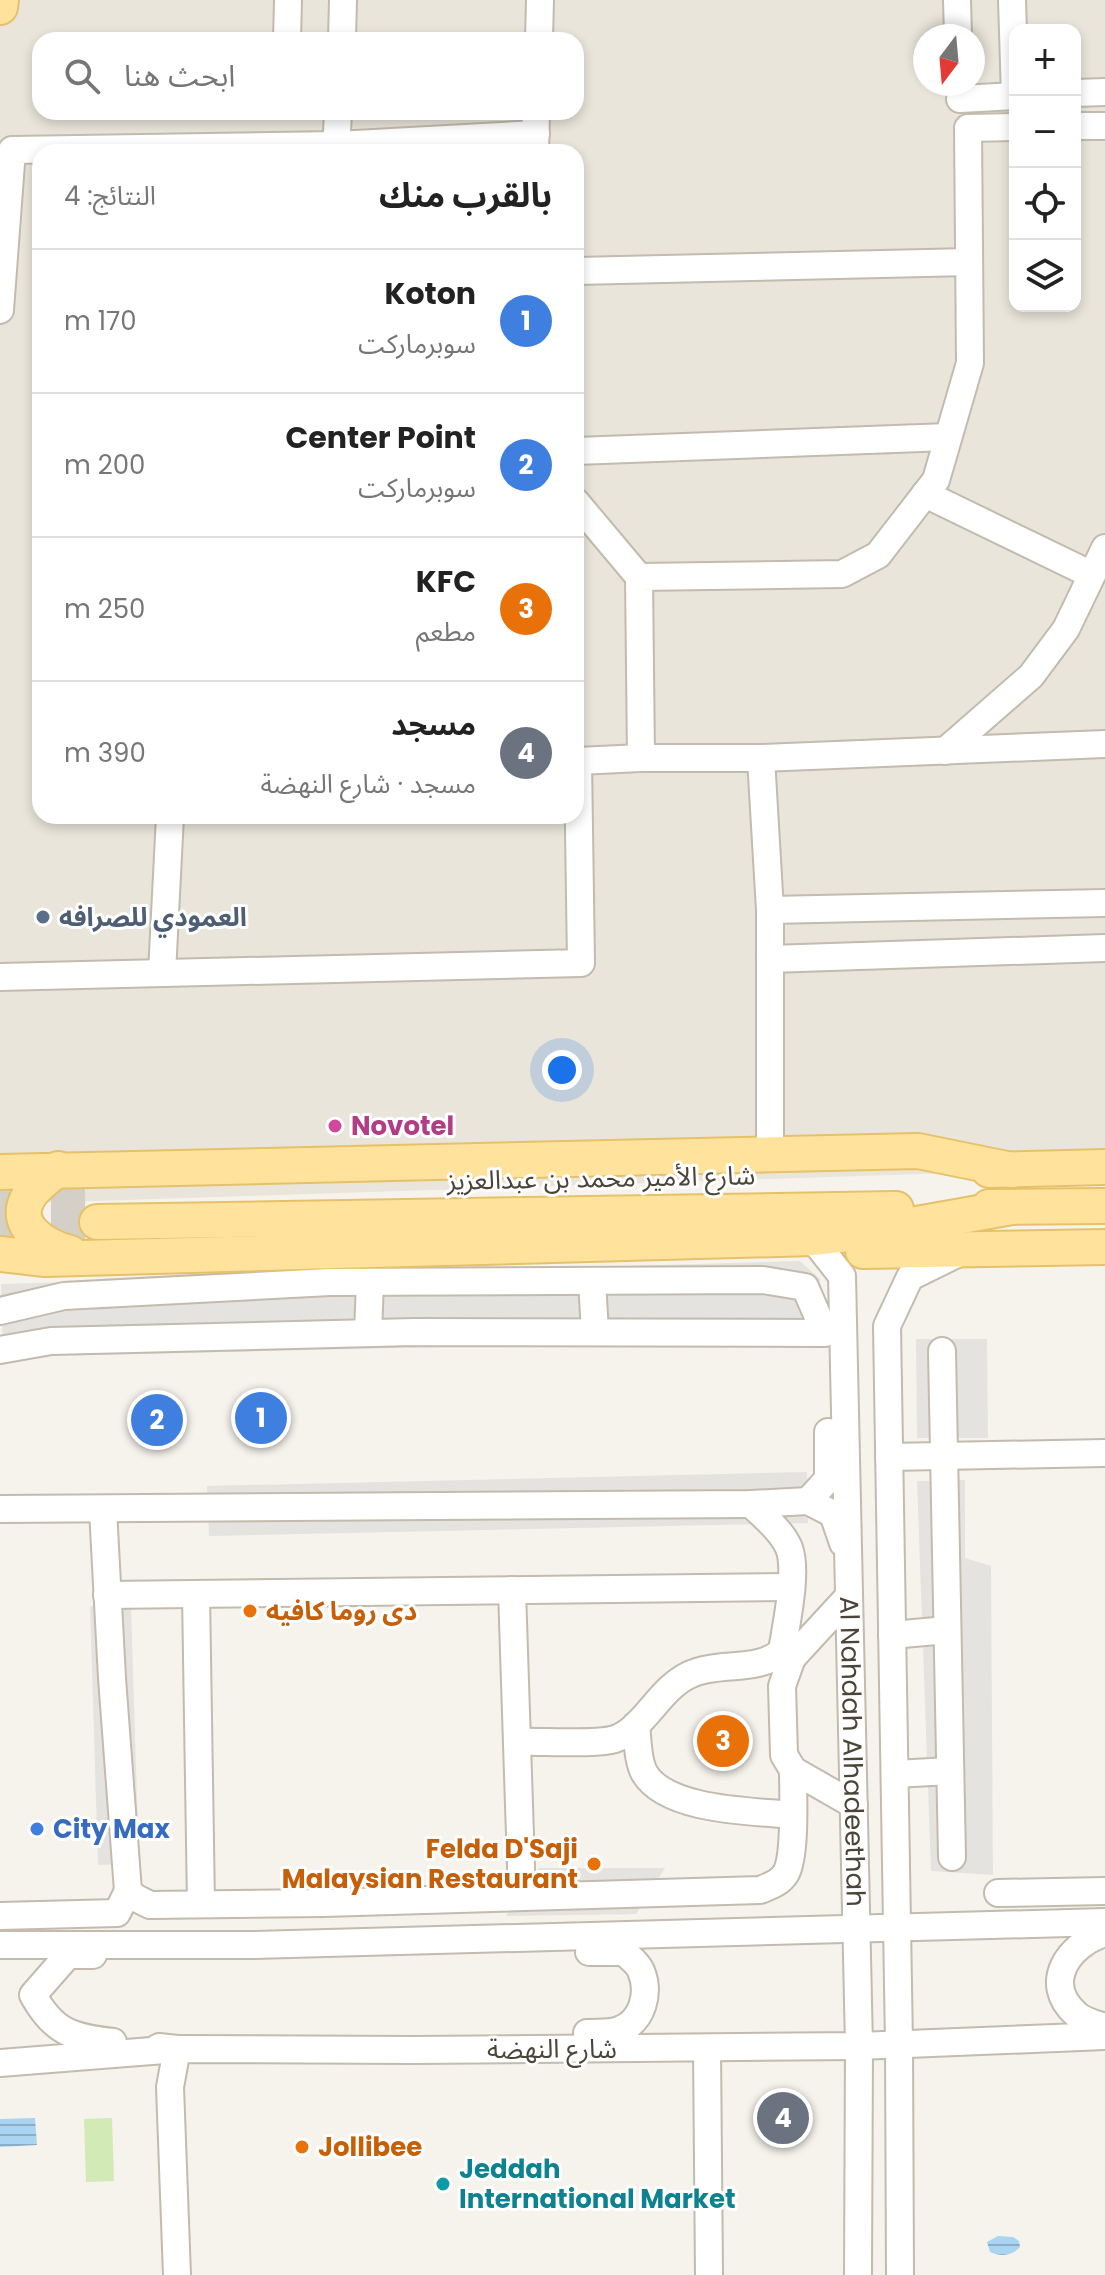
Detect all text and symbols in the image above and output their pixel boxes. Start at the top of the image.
north arrow [913,24,985,96]
map controls [1009,24,1081,312]
button: + [1009,24,1081,96]
search box [32,32,584,120]
icon: search [60,54,104,98]
text: ابحث هنا [124,54,235,97]
button: − [1009,96,1081,168]
button: locate [1009,168,1081,240]
text: بالقرب منك [379,171,552,219]
text: النتائج: 4 [64,178,156,214]
button: layers [1009,240,1081,312]
text: Koton [384,272,476,315]
text: 170 m [64,303,137,339]
text: 1 [521,303,531,339]
text: سوبرماركت [358,326,476,362]
text: Center Point [286,416,476,459]
text: 200 m [64,447,145,483]
text: 2 [519,447,533,483]
text: سوبرماركت [358,470,476,506]
text: KFC [416,560,476,603]
text: 250 m [64,591,145,627]
text: 3 [518,591,534,627]
text: مطعم [416,614,476,650]
text: مسجد [391,703,476,746]
text: 390 m [64,735,146,771]
text: 4 [517,735,535,771]
text: مسجد · شارع النهضة [260,766,476,802]
place label: العمودي للصرافه [59,899,247,938]
marker: العمودي للصرافه [34,908,52,926]
your location [542,1050,582,1090]
place label: Novotel [351,1108,454,1144]
marker: Novotel [326,1117,344,1135]
street label: شارع الأمير محمد بن عبدالعزيز [446,1157,755,1200]
pin: 1 [235,1388,287,1448]
pin: 2 [131,1390,183,1450]
place label: دى روما كافيه [266,1593,417,1629]
street label: Al Nahdah Alhadeethah [831,1596,874,1907]
marker: دى روما كافيه [241,1602,259,1620]
pin: 3 [697,1711,749,1771]
place label: City Max [53,1811,171,1847]
marker: City Max [28,1820,46,1838]
place label: Felda D'Saji Malaysian Restaurant [282,1831,578,1897]
marker: Felda D'Saji Malaysian Restaurant [585,1855,603,1873]
street label: شارع النهضة [487,2031,617,2068]
pin: 4 [757,2088,809,2148]
place label: Jollibee [318,2129,422,2165]
marker: Jollibee [293,2138,311,2156]
place label: Jeddah International Market [459,2151,736,2217]
marker: Jeddah International Market [434,2175,452,2193]

